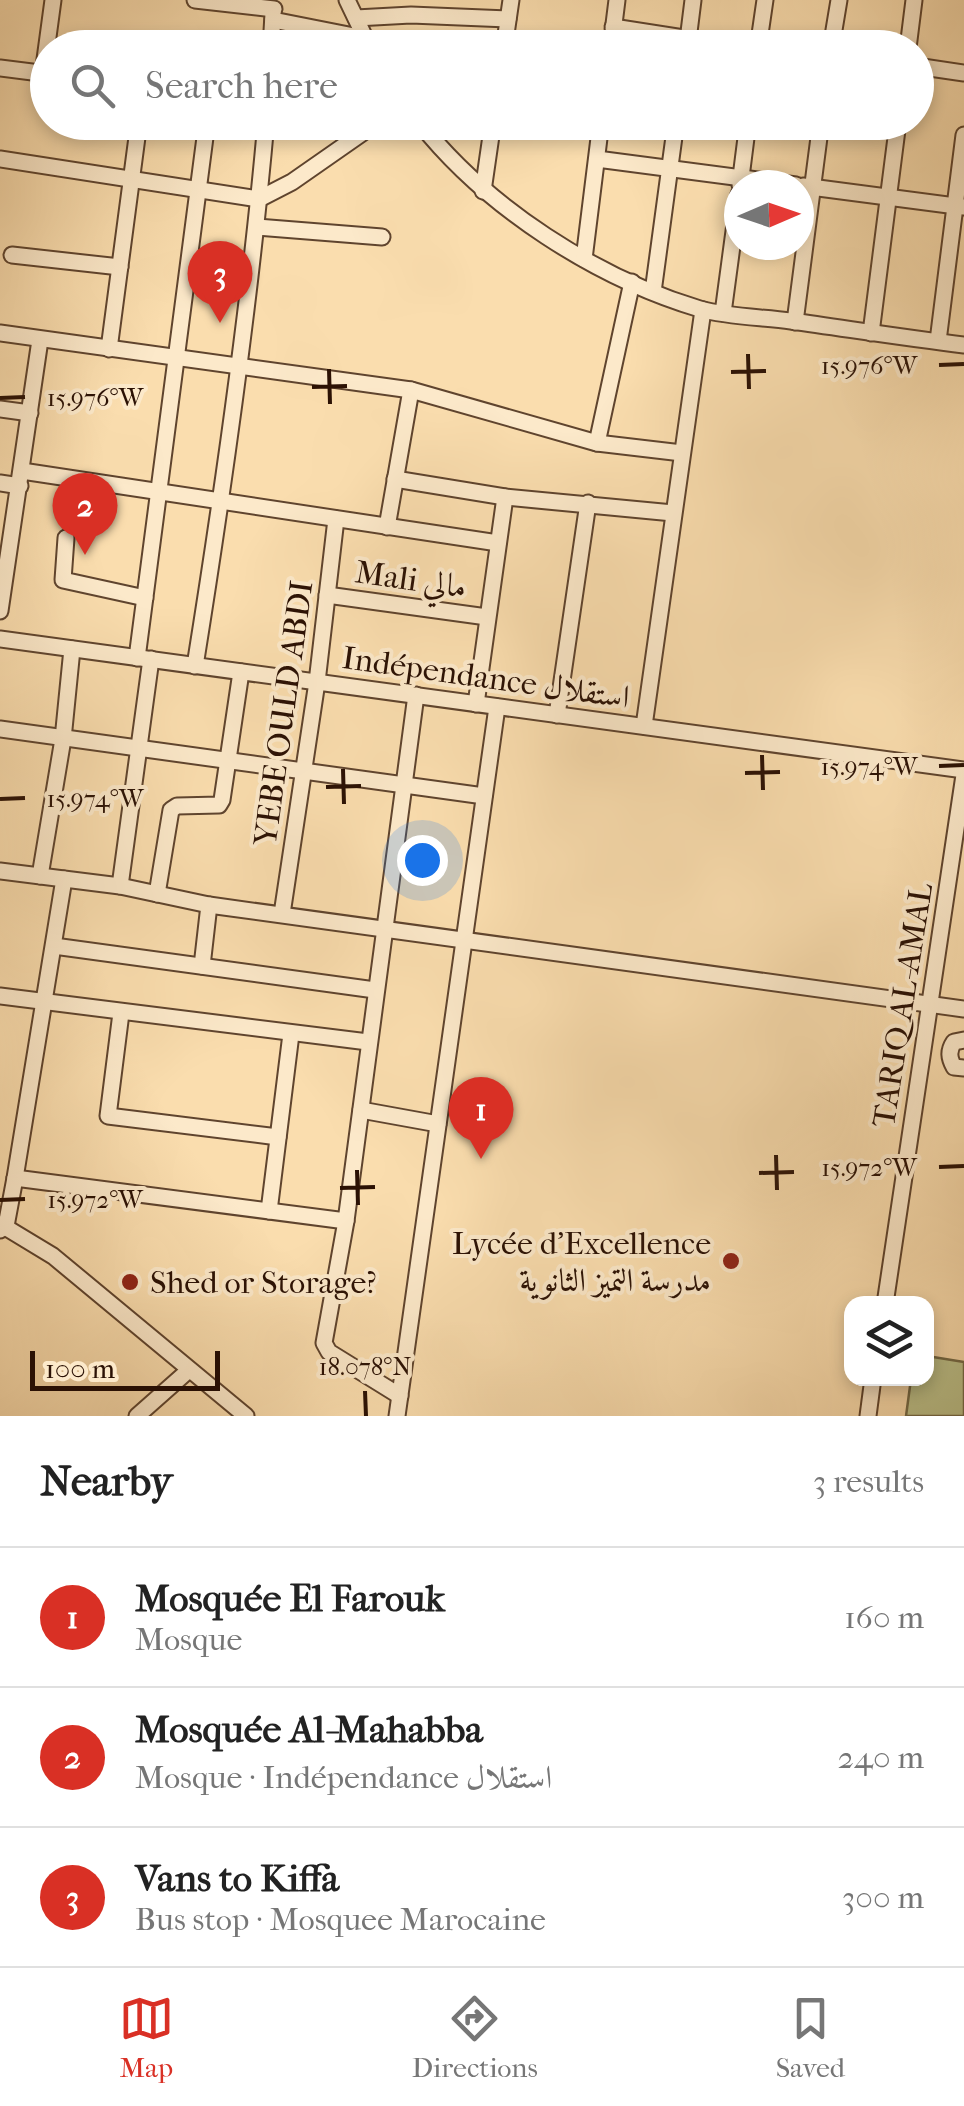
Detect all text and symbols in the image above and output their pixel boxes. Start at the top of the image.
search box [30,30,934,140]
icon: search [65,58,120,113]
text: Search here [145,63,338,108]
north arrow [724,170,814,260]
pin: 3 [188,240,252,323]
text: 15.976°W [821,351,919,380]
text: 15.976°W [47,383,145,412]
pin: 2 [52,472,118,555]
street label: Mali مالي [352,553,469,613]
street label: YEBE OULD ABDI [246,578,320,849]
street label: Indépendance استقلال [340,639,632,716]
text: 15.974°W [820,752,919,781]
text: 15.974°W [46,784,145,813]
your location [397,835,448,886]
street label: TARIQ AL-AMAL [865,880,940,1130]
pin: 1 [448,1076,514,1159]
text: 15.972°W [821,1153,918,1182]
text: 15.972°W [47,1185,144,1214]
place label: Lycée d'Excellence مدرسة التميز الثانوية [452,1225,711,1300]
marker: Lycée d'Excellence مدرسة التميز الثانوية [720,1250,742,1272]
place label: Shed or Storage? [150,1264,376,1301]
marker: Shed or Storage? [119,1271,141,1293]
map controls [844,1296,934,1386]
button: layers [844,1296,934,1386]
scale bar [30,1346,220,1390]
text: 100 m [45,1352,115,1385]
text: 18.078°N [319,1352,411,1381]
text: Nearby [40,1457,172,1506]
text: 3 results [813,1463,924,1500]
text: Mosquée El Farouk [135,1576,445,1621]
text: 1 [67,1599,78,1636]
text: 160 m [844,1599,924,1636]
text: Mosque [135,1621,242,1658]
text: Mosquée Al-Mahabba [135,1707,483,1752]
text: 2 [64,1739,81,1776]
text: 240 m [838,1739,924,1776]
text: Mosque · Indépendance استقلال [135,1759,552,1796]
text: Vans to Kiffa [135,1856,339,1901]
text: 3 [66,1879,79,1916]
text: 300 m [842,1879,924,1916]
text: Bus stop · Mosquee Marocaine [135,1901,546,1938]
tab: Map [119,1991,174,2084]
tab: Directions [412,1991,538,2084]
tab: Saved [776,1991,845,2084]

